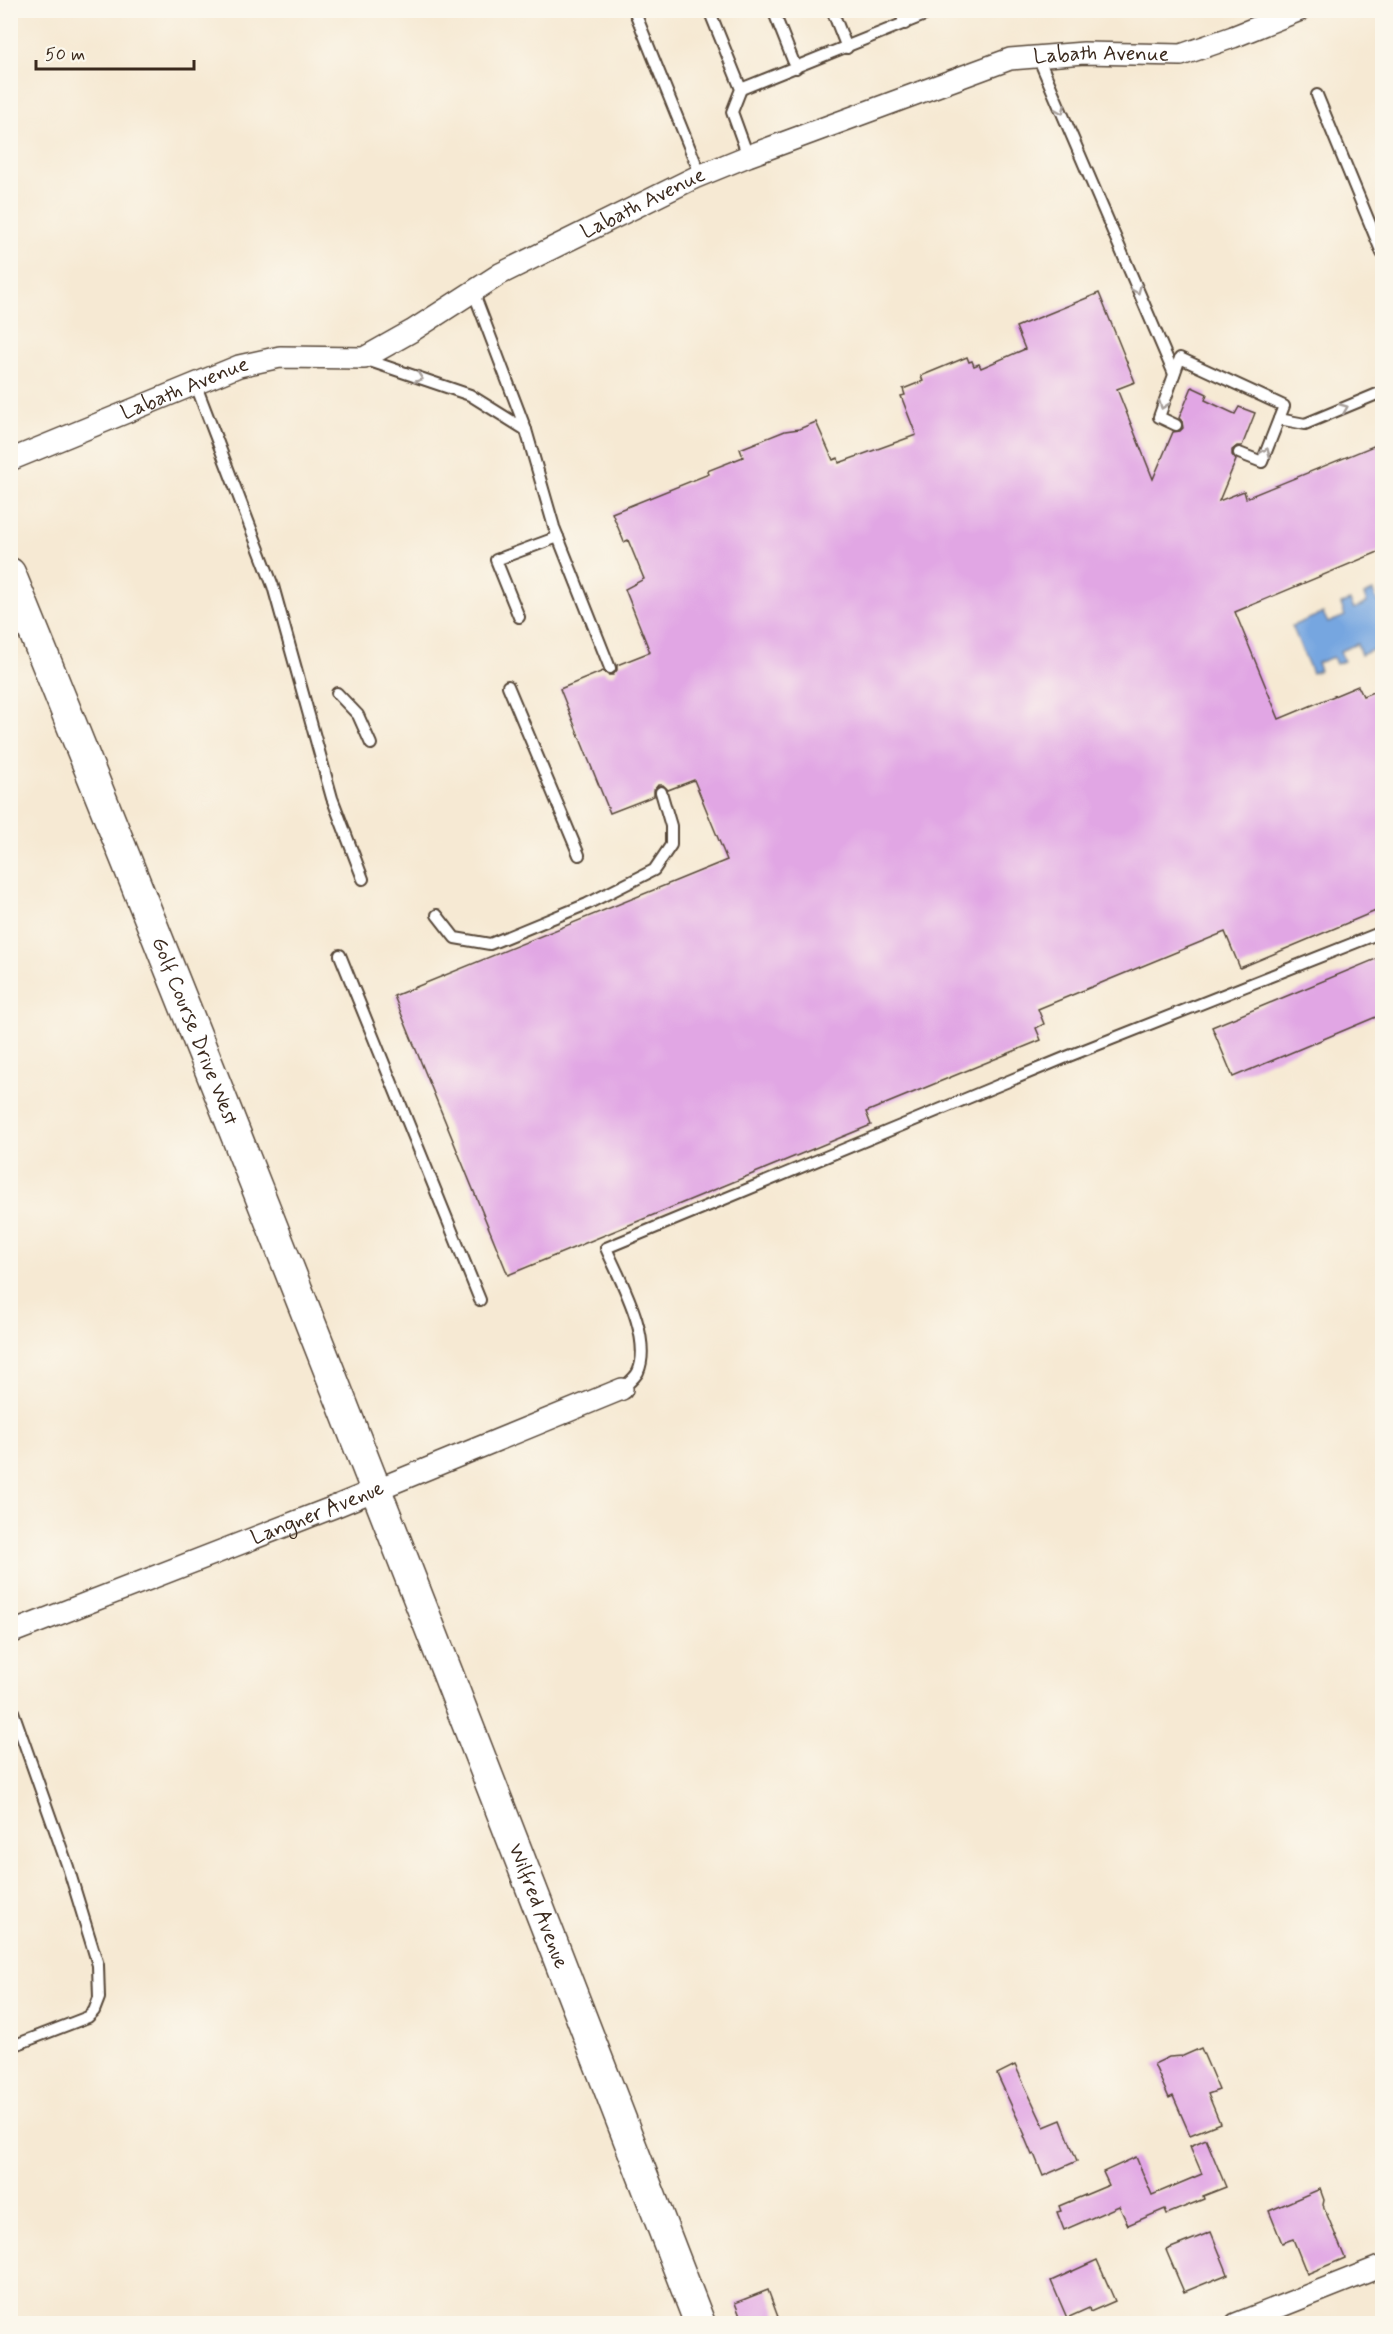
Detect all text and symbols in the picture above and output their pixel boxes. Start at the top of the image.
scale bar [36,33,194,71]
street label: Labath Avenue [1032,39,1169,71]
text: 50 m [45,43,85,67]
one-way arrow [1054,104,1066,115]
street label: Labath Avenue [576,161,709,246]
one-way arrow [1130,283,1142,294]
street label: Labath Avenue [117,350,251,427]
one-way arrow [413,370,424,383]
one-way arrow [1158,399,1171,409]
one-way arrow [1338,403,1349,415]
one-way arrow [1259,447,1271,458]
street label: Golf Course Drive West [144,933,245,1130]
street label: Langner Avenue [247,1474,388,1552]
street label: Wilfred Avenue [501,1839,575,1973]

